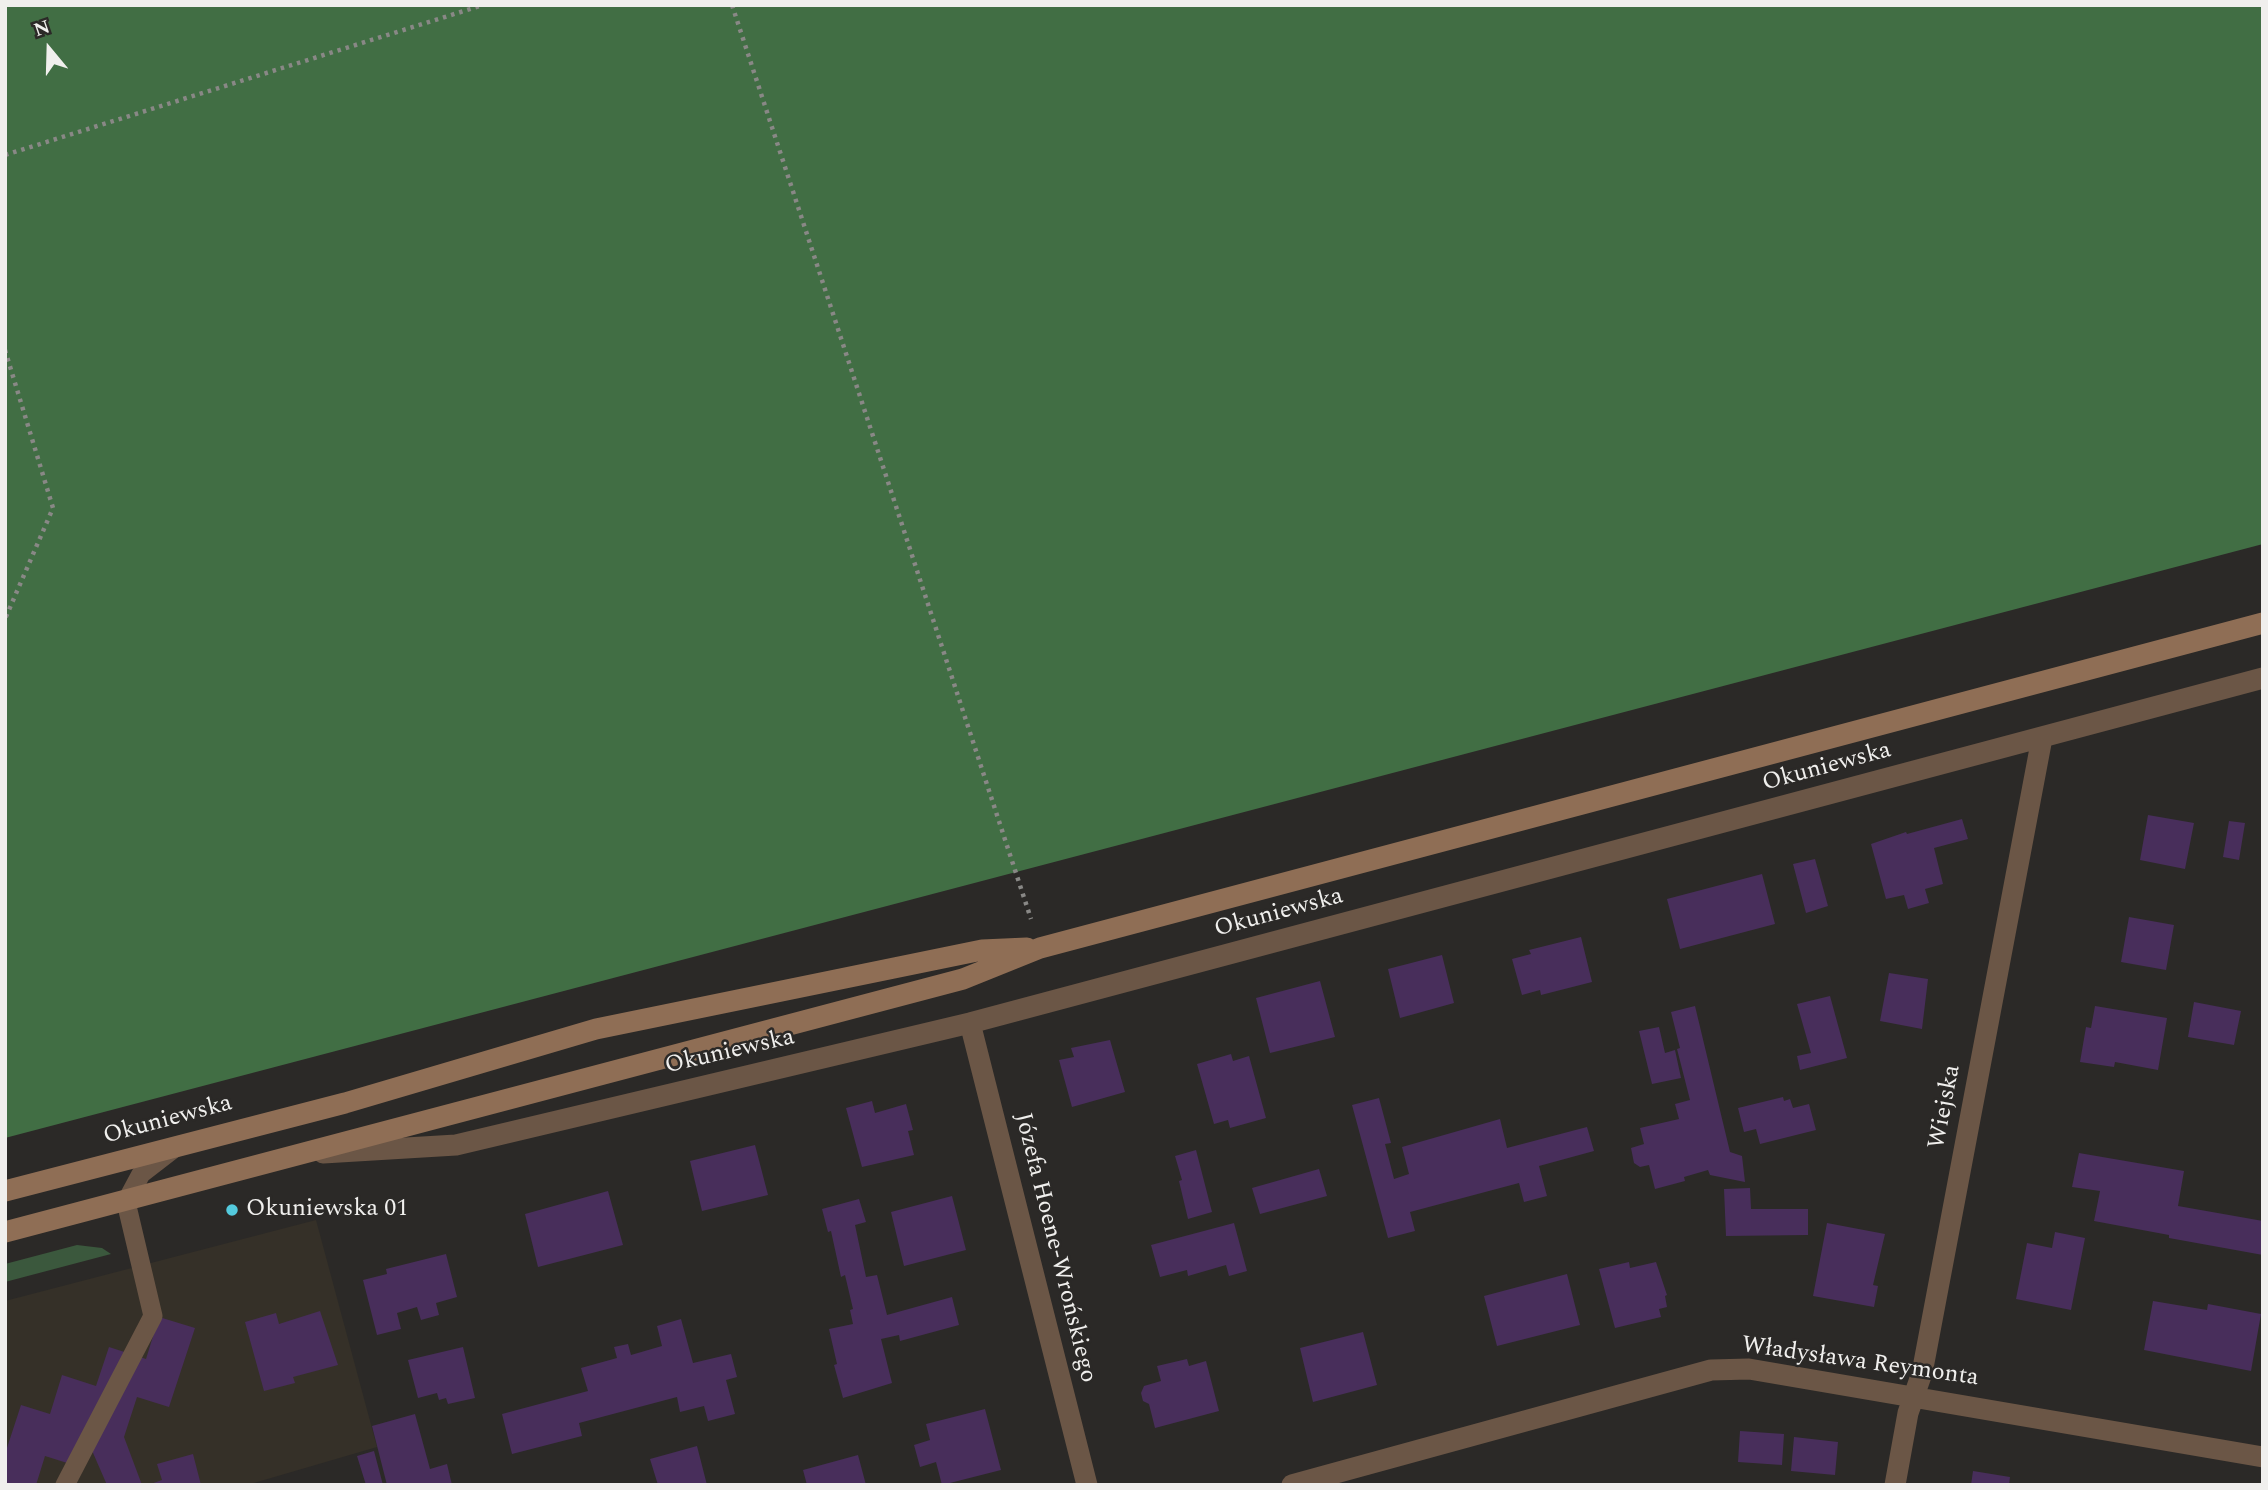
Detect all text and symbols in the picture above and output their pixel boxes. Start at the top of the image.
text: N [30,12,54,45]
north arrow [14,14,84,84]
street label: Okuniewska [1759,737,1895,799]
street label: Okuniewska [1211,883,1347,945]
street label: Okuniewska [662,1024,798,1082]
street label: Wiejska [1924,1062,1968,1152]
street label: Okuniewska [100,1090,236,1152]
street label: Józefa Hoene-Wrońskiego [1007,1110,1101,1386]
place label: Okuniewska 01 [246,1196,408,1224]
marker: Okuniewska 01 [224,1202,240,1218]
street label: Władysława Reymonta [1740,1332,1980,1394]

